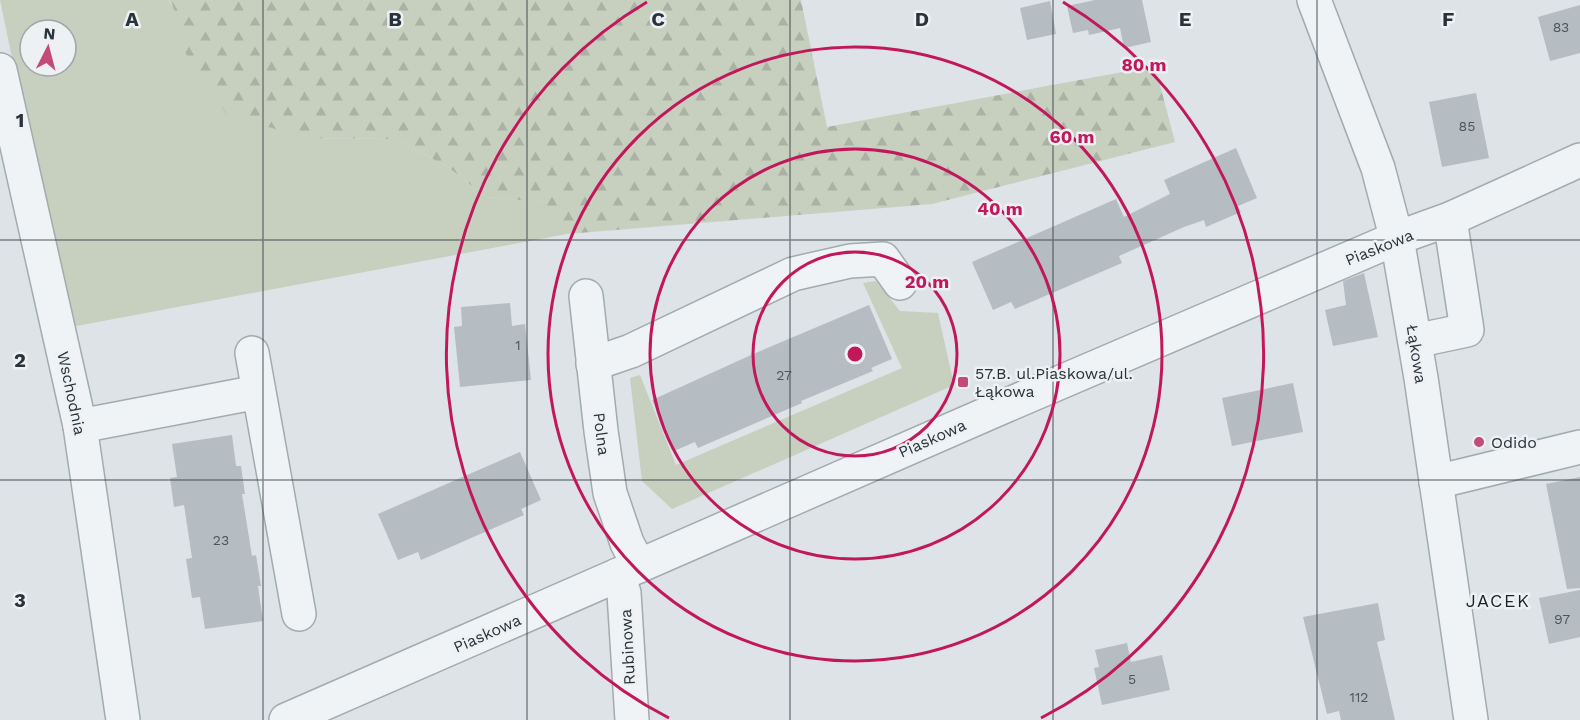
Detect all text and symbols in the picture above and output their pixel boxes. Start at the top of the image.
text: A [125,7,139,31]
text: B [388,7,402,31]
text: C [651,7,665,31]
text: D [915,7,929,31]
text: E [1179,7,1191,31]
text: F [1442,7,1454,31]
north arrow [18,18,78,78]
house number: 83 [1553,19,1569,35]
text: N [43,24,56,44]
text: 80 m [1122,54,1166,75]
text: 1 [16,108,24,132]
house number: 85 [1459,118,1475,134]
text: 60 m [1050,126,1094,147]
text: 40 m [977,198,1023,219]
street label: Piaskowa [1342,225,1416,270]
text: 20 m [905,271,949,292]
street label: Łąkowa [1402,323,1431,385]
house number: 1 [515,337,521,353]
centre of rings [845,344,865,364]
text: 2 [14,348,26,372]
street label: Wschodnia [53,350,90,437]
place label: 57.B. ul.Piaskowa/ul. Łąkowa [975,364,1133,401]
house number: 27 [776,367,792,383]
marker: 57.B. ul.Piaskowa/ul. Łąkowa [956,375,970,389]
street label: Polna [589,412,614,457]
street label: Piaskowa [896,415,969,462]
place label: Odido [1491,433,1537,452]
marker: Odido [1472,435,1486,449]
house number: 23 [213,532,229,548]
text: 3 [14,588,26,612]
district label: JACEK [1466,590,1530,611]
street label: Rubinowa [616,608,639,685]
street label: Piaskowa [451,610,524,657]
house number: 97 [1554,611,1570,627]
house number: 5 [1128,671,1136,687]
house number: 112 [1349,689,1369,705]

